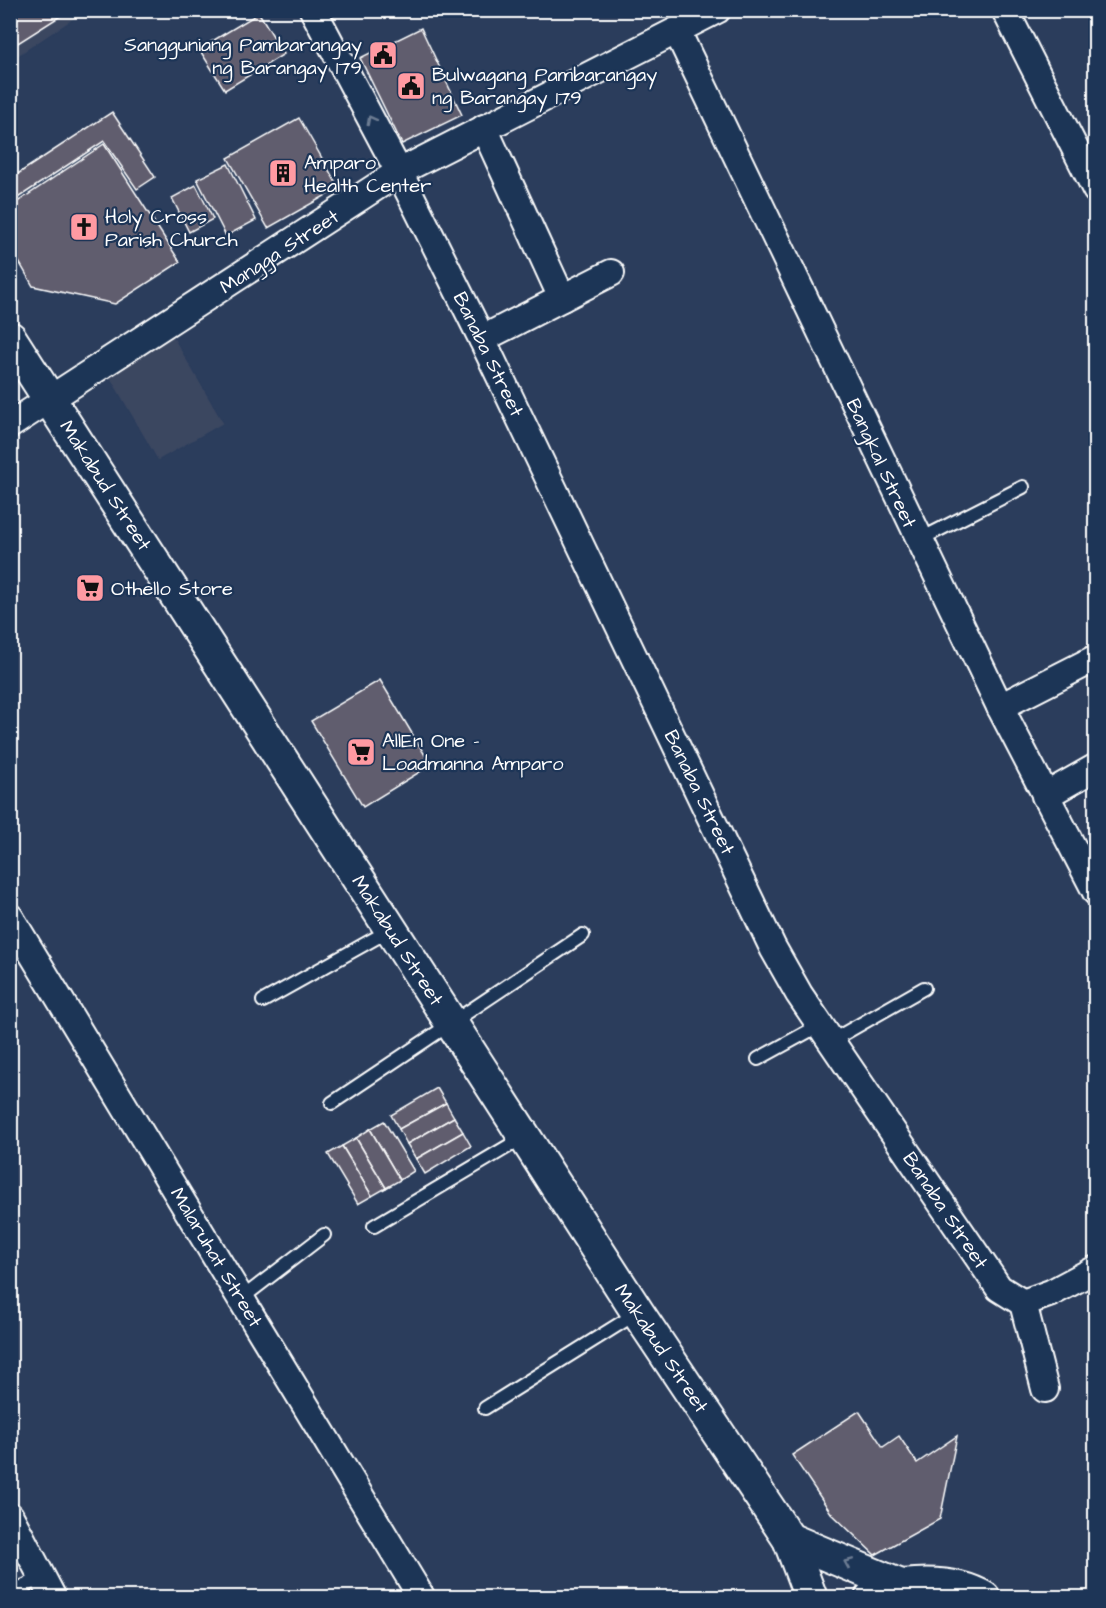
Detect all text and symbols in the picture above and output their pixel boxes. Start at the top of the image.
place label: Sangguniang Pambarangay ng Barangay 179 [124,31,362,83]
public building icon: Sangguniang Pambarangay ng Barangay 179 [367,39,399,71]
place label: Bulwagang Pambarangay ng Barangay 179 [432,61,657,113]
public building icon: Bulwagang Pambarangay ng Barangay 179 [395,70,427,102]
one-way arrow [367,116,378,127]
place label: Amparo Health Center [304,149,431,200]
building icon: Amparo Health Center [267,157,299,189]
place label: Holy Cross Parish Church [105,203,238,254]
street label: Mangga Street [214,203,345,302]
church icon: Holy Cross Parish Church [68,211,100,243]
street label: Banaba Street [446,287,530,422]
street label: Bangkal Street [838,394,923,533]
street label: Makabud Street [52,415,158,556]
supermarket icon: Othello Store [74,572,106,604]
place label: Othello Store [111,575,233,603]
street label: Banaba Street [657,725,741,860]
place label: AllEn One - Loadmanna Amparo [382,727,563,778]
supermarket icon: AllEn One - Loadmanna Amparo [345,736,377,768]
street label: Makabud Street [344,870,450,1011]
street label: Banaba Street [896,1146,995,1275]
street label: Malaruhat Street [163,1182,269,1333]
street label: Makabud Street [607,1278,715,1419]
one-way arrow [843,1558,854,1570]

